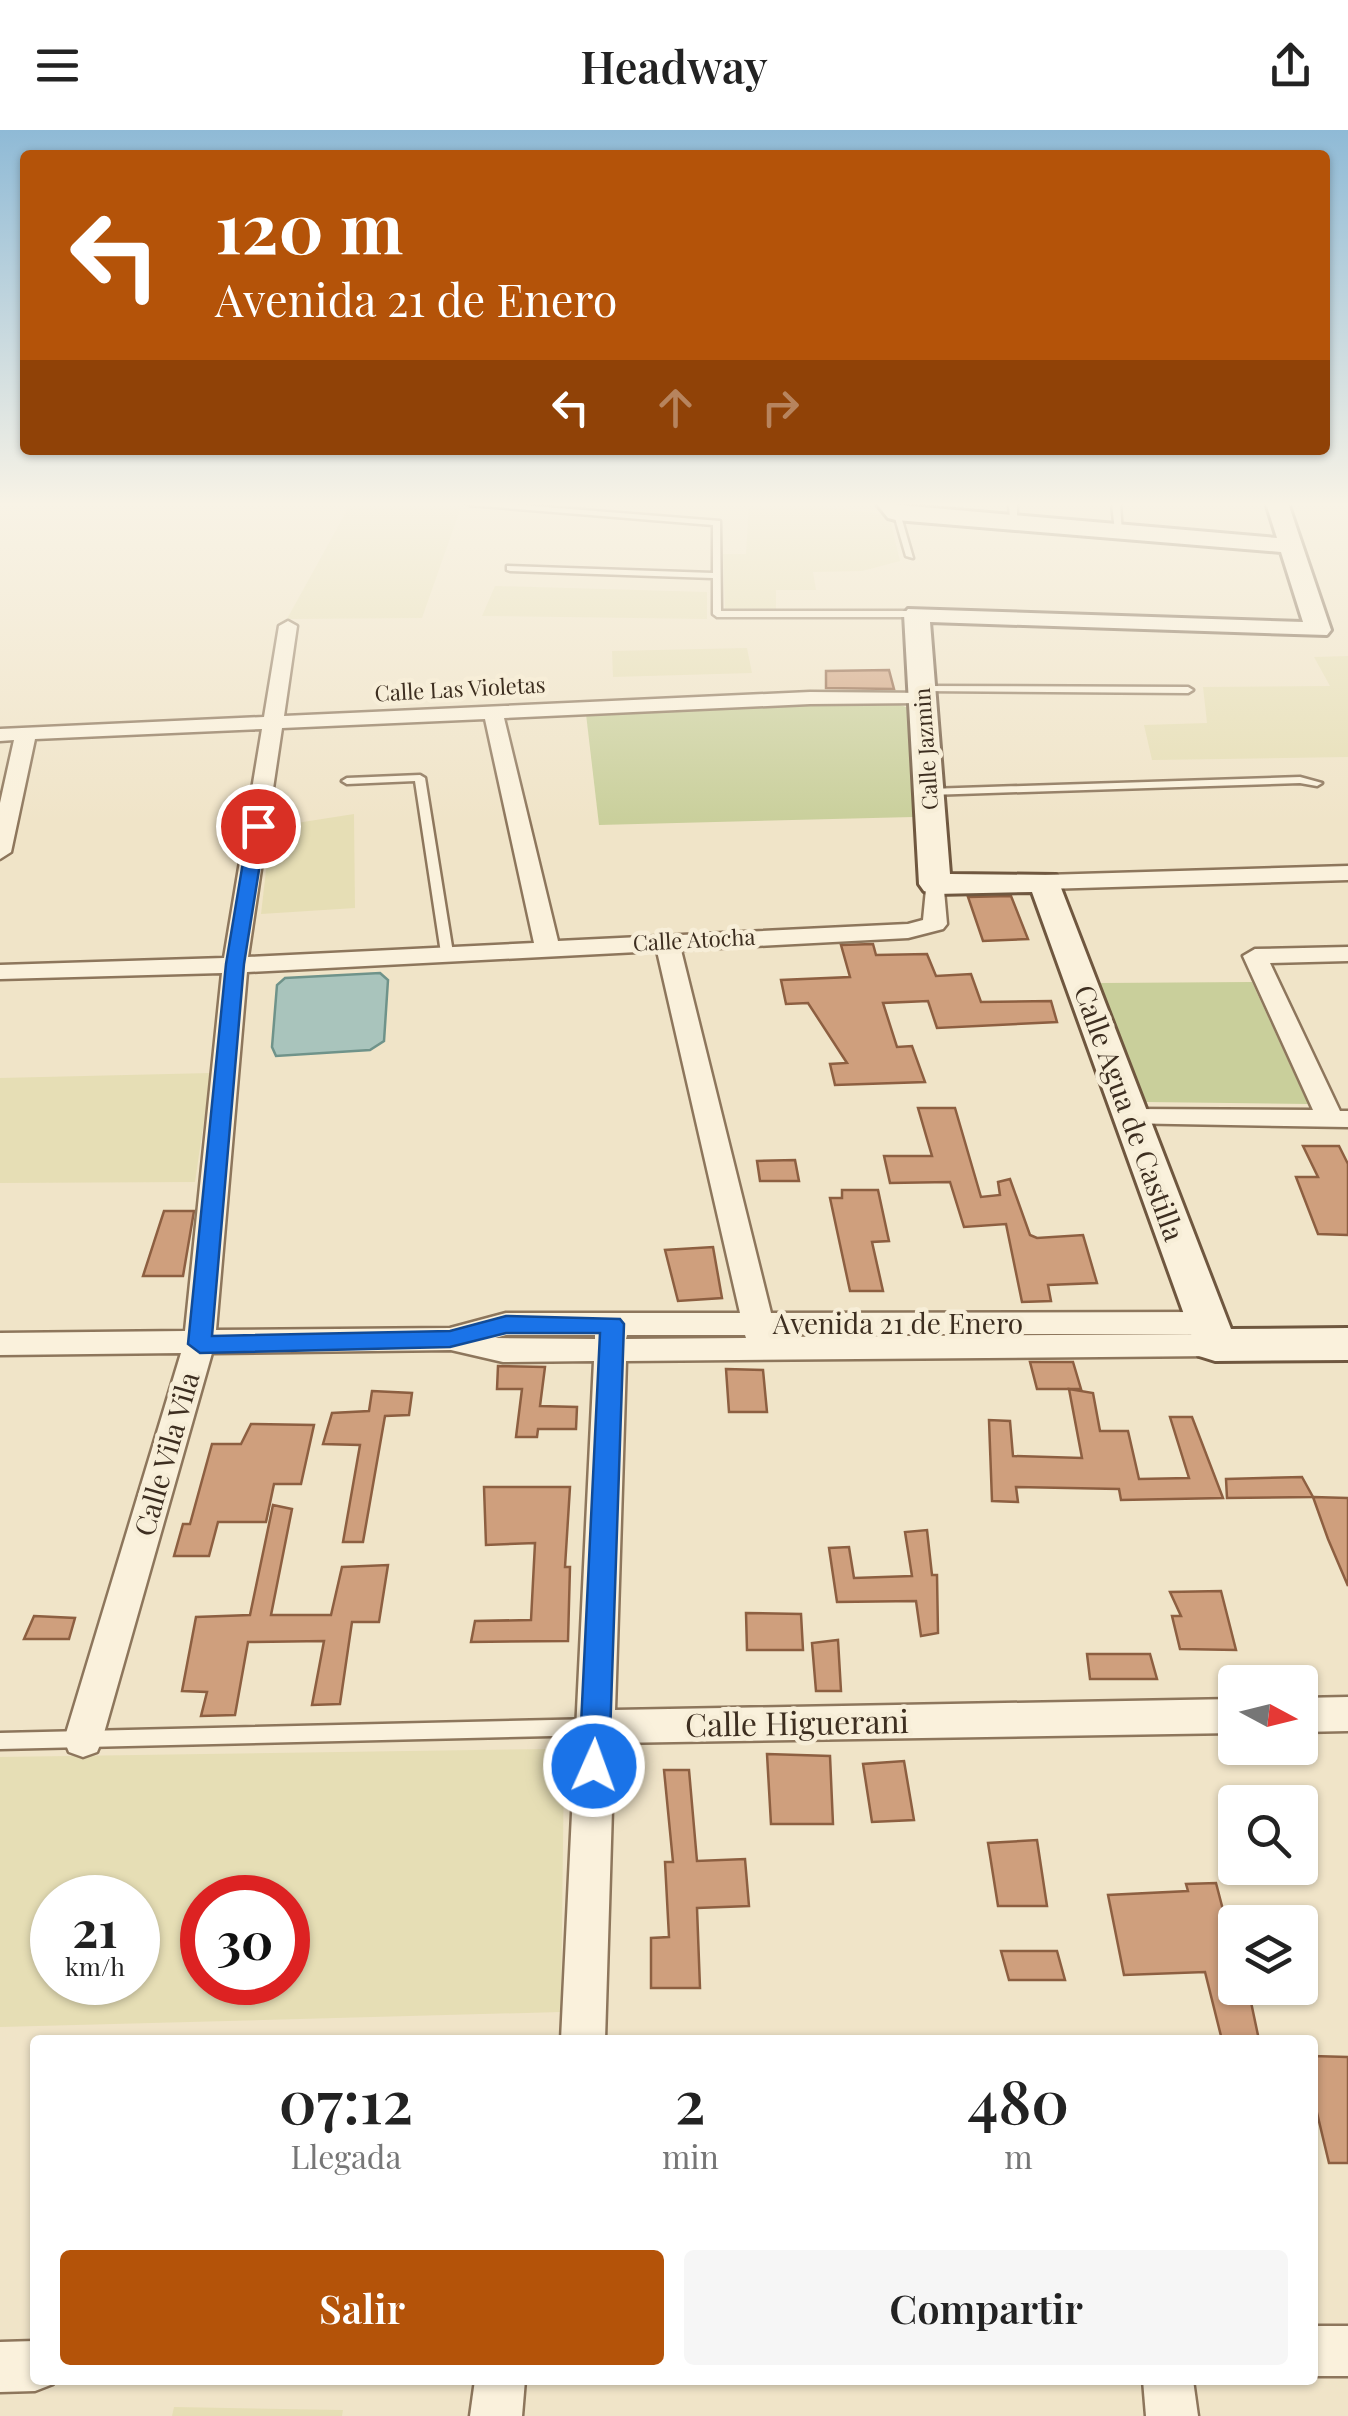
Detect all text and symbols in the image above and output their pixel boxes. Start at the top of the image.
text: Headway [580,35,768,95]
icon: menu [30,38,85,93]
icon: share [1263,38,1318,93]
text: 120 m [215,178,403,272]
icon: left [50,190,180,320]
text: Avenida 21 de Enero [215,268,617,328]
icon: left [543,380,598,435]
icon: ahead [648,380,703,435]
icon: right [753,380,808,435]
street label: Calle Las Violetas [374,669,546,707]
street label: Calle Jazmin [906,687,944,811]
pin [216,784,301,869]
icon: arrive [231,799,286,854]
street label: Calle Atocha [632,921,756,957]
street label: Calle Agua de Castilla [1067,979,1194,1246]
street label: Avenida 21 de Enero [772,1304,1023,1341]
street label: Calle Vila Vila [125,1367,207,1540]
north arrow [1218,1665,1318,1765]
map controls [1218,1665,1318,2005]
street label: Calle Higuerani [685,1698,909,1745]
position arrow [542,1714,646,1818]
button: search [1218,1785,1318,1885]
speed limit sign: 30 [180,1875,310,2005]
text: 21 [72,1894,118,1961]
button: layers [1218,1905,1318,2005]
text: km/h [65,1949,125,1982]
text: 07:12 [279,2059,413,2139]
text: 2 [675,2059,706,2139]
text: 480 [968,2059,1069,2139]
text: Llegada [291,2134,401,2177]
text: min [662,2134,719,2177]
text: m [1004,2134,1033,2177]
button: Salir [60,2250,664,2365]
button: Compartir [684,2250,1288,2365]

